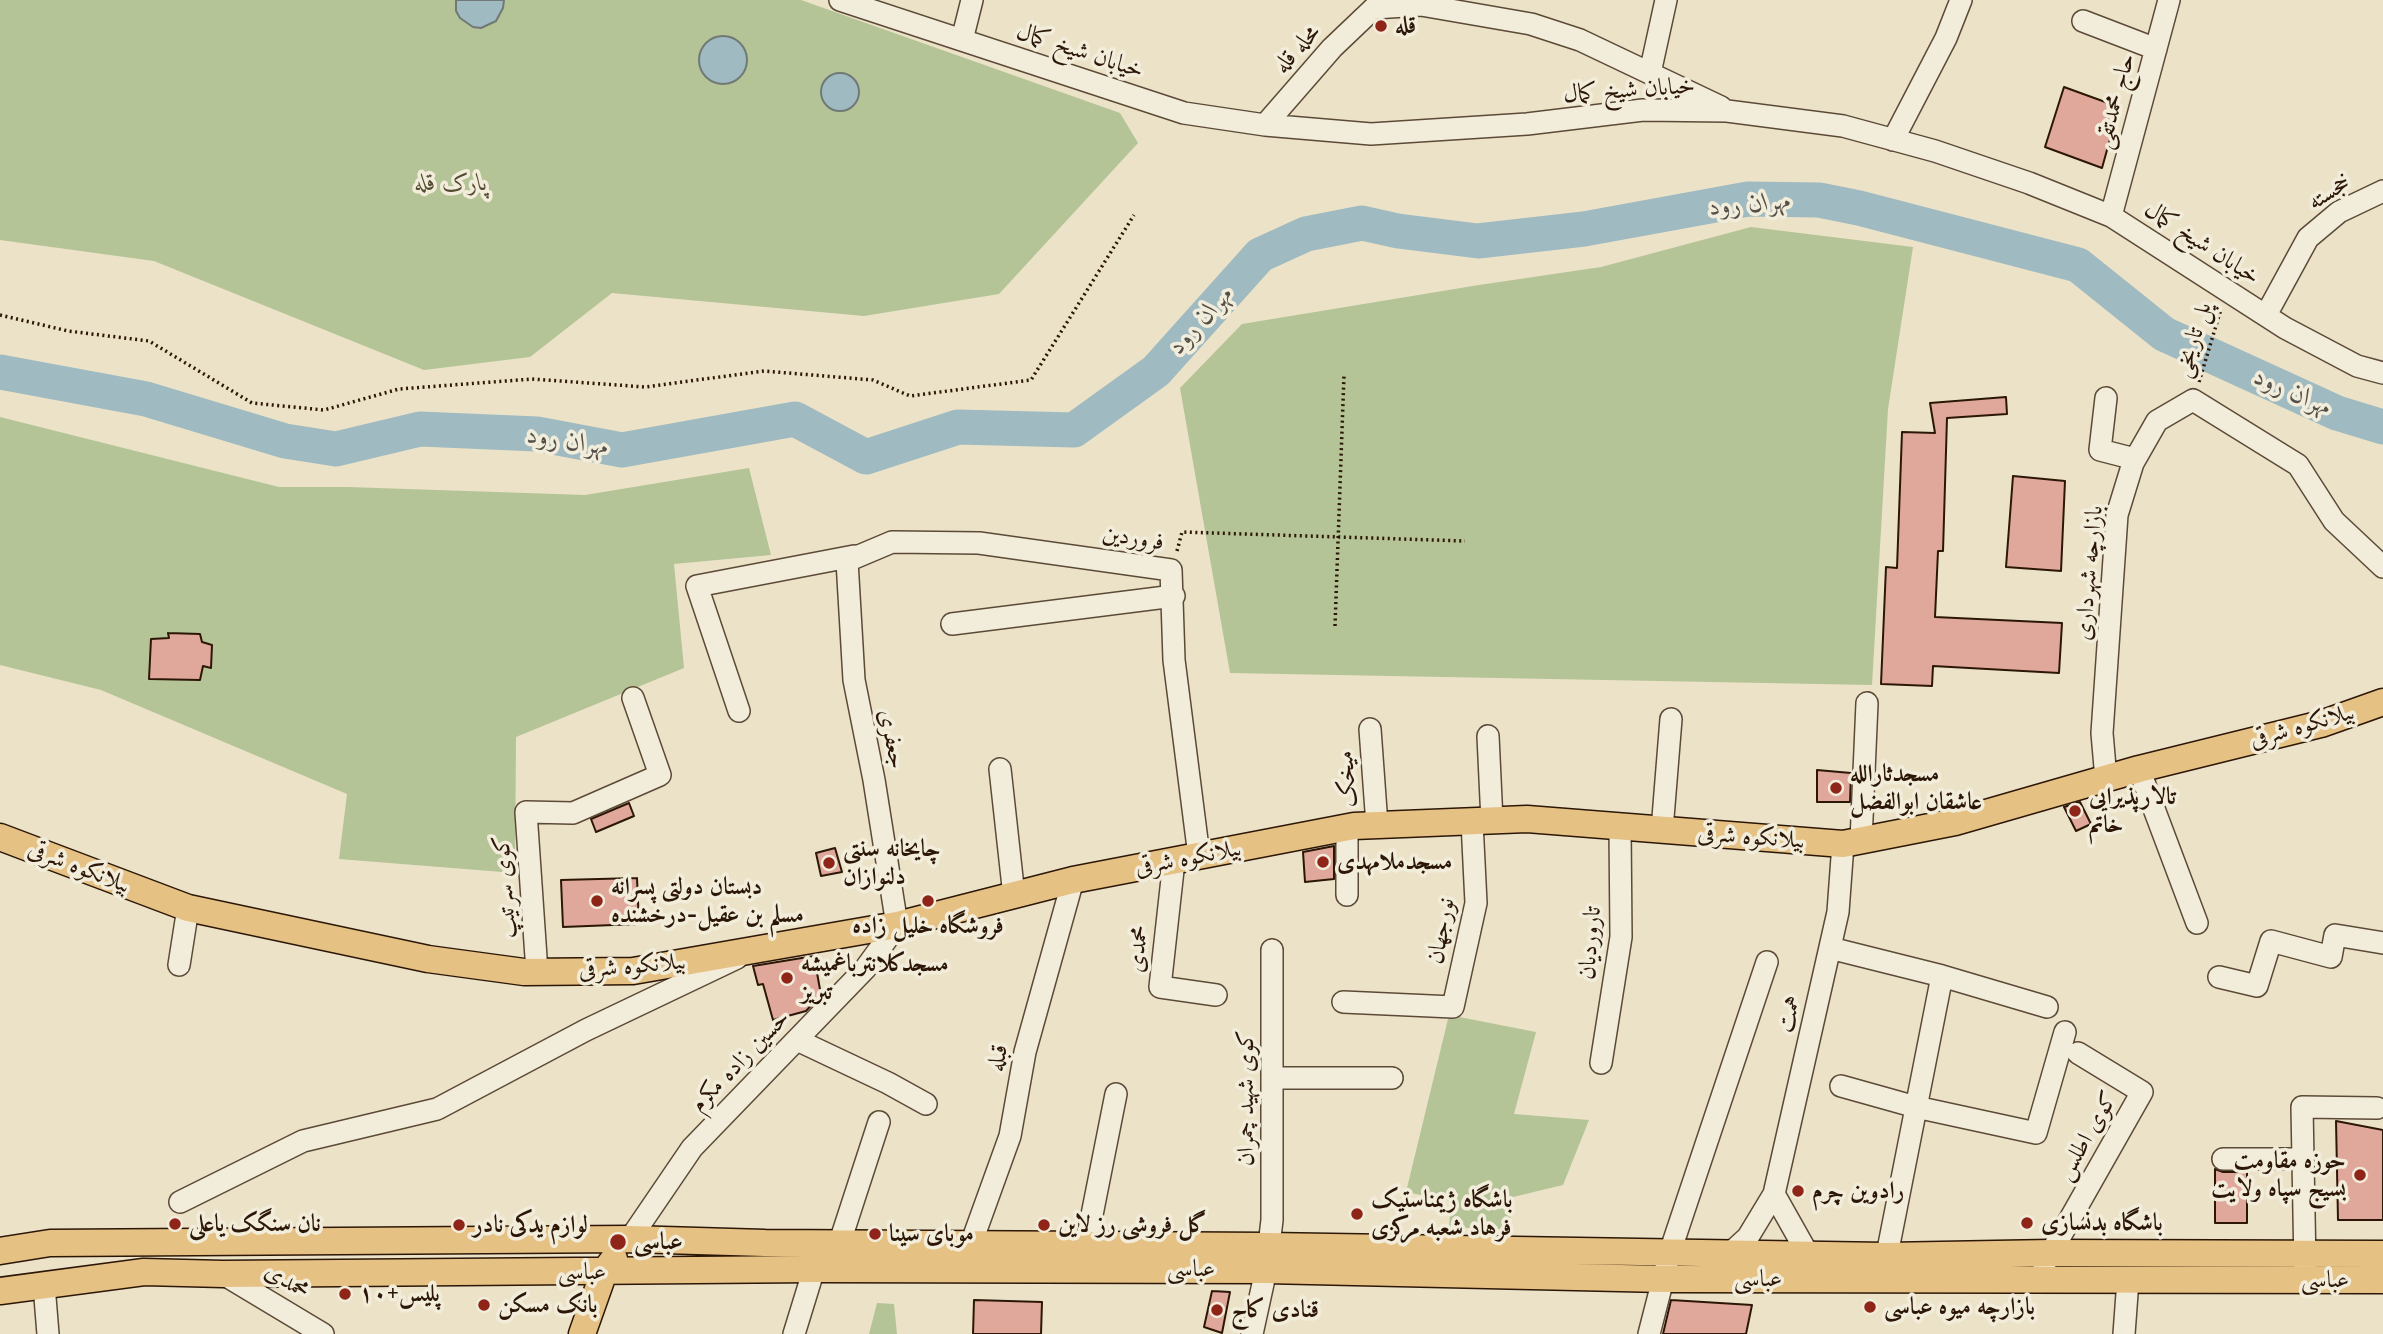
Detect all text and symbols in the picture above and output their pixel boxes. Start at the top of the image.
place label: قله [1395,12,1416,40]
street label: خیابان شیخ کمال [1013,17,1147,85]
street label: محله قله [1267,18,1327,80]
marker: قله [1373,18,1389,34]
street label: حاج محمدتقی [2088,50,2142,152]
street label: خیابان شیخ کمال [1562,71,1696,109]
street label: خجسته [2302,168,2356,216]
park label: پارک قله [415,169,487,197]
water label: مهران رود [1707,185,1793,223]
street label: خیابان شیخ کمال [2139,195,2265,291]
water label: مهران رود [1162,279,1240,361]
street label: پل تاریخی [2168,299,2218,381]
water label: مهران رود [2249,361,2337,423]
water label: مهران رود [525,419,611,463]
street label: بازارچه شهرداری [2069,504,2109,642]
street label: فروردین [1100,519,1166,557]
street label: بیلانکوه شرقی [2246,697,2358,755]
street label: جعفری [872,707,912,771]
street label: میخک [1331,750,1363,808]
place label: مسجدثارالله عاشقان ابوالفضل [1850,760,1982,816]
marker: مسجدثارالله عاشقان ابوالفضل [1828,780,1844,796]
place label: تالارپذیرایی خاتم [2089,783,2176,839]
marker: تالارپذیرایی خاتم [2067,803,2083,819]
street label: بیلانکوه شرقی [1696,819,1806,855]
street label: بیلانکوه شرقی [24,834,134,900]
street label: کوی سرتیپ [487,834,523,940]
street label: بیلانکوه شرقی [1133,834,1243,882]
place label: چایخانه سنتی دلنوازان [843,835,941,891]
place label: مسجدملامهدی [1337,848,1452,876]
marker: مسجدملامهدی [1315,854,1331,870]
marker: چایخانه سنتی دلنوازان [821,855,837,871]
place label: دبستان دولتی پسرانه مسلم بن عقیل-درخشنده [611,873,804,929]
marker: دبستان دولتی پسرانه مسلم بن عقیل-درخشنده [589,893,605,909]
marker: فروشگاه خلیل زاده [920,893,936,909]
street label: نورجهان [1421,896,1461,966]
street label: تاروردیان [1572,905,1608,981]
place label: فروشگاه خلیل زاده [852,912,1004,940]
street label: محمدی [1121,924,1155,974]
street label: بیلانکوه شرقی [577,947,687,985]
place label: مسجدکلانترباغمیشه تبریز [801,950,949,1006]
marker: مسجدکلانترباغمیشه تبریز [779,970,795,986]
street label: همت [1771,993,1807,1035]
street label: حسین زاده مکرم [684,1004,796,1118]
street label: کوی شهید چمران [1232,1030,1260,1166]
street label: قبله [981,1042,1015,1074]
street label: کوی اطلس [2050,1086,2124,1186]
place label: حوزه مقاومت بسیج سپاه ولایت [2211,1147,2346,1203]
marker: حوزه مقاومت بسیج سپاه ولایت [2352,1167,2368,1183]
place label: رادوین چرم [1812,1177,1904,1205]
marker: رادوین چرم [1790,1183,1806,1199]
place label: باشگاه ژیمناستیک فرهاد شعبه مرکزی [1371,1186,1513,1242]
marker: باشگاه ژیمناستیک فرهاد شعبه مرکزی [1349,1206,1365,1222]
place label: باشگاه بدنسازی [2041,1209,2163,1237]
place label: نان سنگک یاعلی [189,1210,321,1238]
place label: لوازم یدکی نادر [473,1211,588,1239]
place label: گل فروشی رز لاین [1058,1211,1207,1239]
marker: باشگاه بدنسازی [2019,1215,2035,1231]
marker: نان سنگک یاعلی [167,1216,183,1232]
marker: لوازم یدکی نادر [451,1217,467,1233]
marker: گل فروشی رز لاین [1036,1217,1052,1233]
place label: موبای سینا [889,1220,974,1248]
marker: موبای سینا [867,1226,883,1242]
place label: عباسی [634,1228,683,1256]
marker: عباسی [608,1232,628,1252]
street label: عباسى [1167,1255,1215,1283]
street label: محمدی [259,1257,315,1305]
street label: عباسى [558,1258,606,1286]
street label: عباسى [1734,1265,1782,1293]
street label: عباسى [2301,1266,2349,1294]
place label: پلیس+۱۰ [359,1280,440,1308]
marker: پلیس+۱۰ [337,1286,353,1302]
place label: بانک مسکن [498,1291,598,1319]
place label: بازارچه میوه عباسی [1884,1293,2035,1321]
place label: قنادی کاج [1231,1296,1319,1324]
marker: بانک مسکن [476,1297,492,1313]
marker: بازارچه میوه عباسی [1862,1299,1878,1315]
marker: قنادی کاج [1209,1302,1225,1318]

